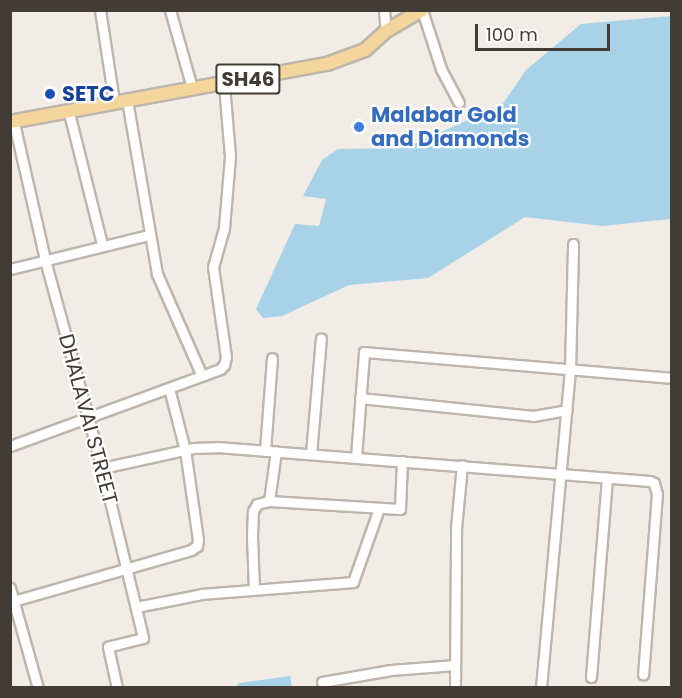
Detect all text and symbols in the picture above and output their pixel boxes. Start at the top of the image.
scale bar [478,12,613,50]
text: 100 m [486,22,538,47]
road number: SH46 [215,62,281,96]
place label: SETC [62,81,115,107]
marker: SETC [43,87,57,101]
place label: Malabar Gold and Diamonds [371,102,530,152]
marker: Malabar Gold and Diamonds [352,120,366,134]
street label: DHALAVAI STREET [53,331,123,507]

